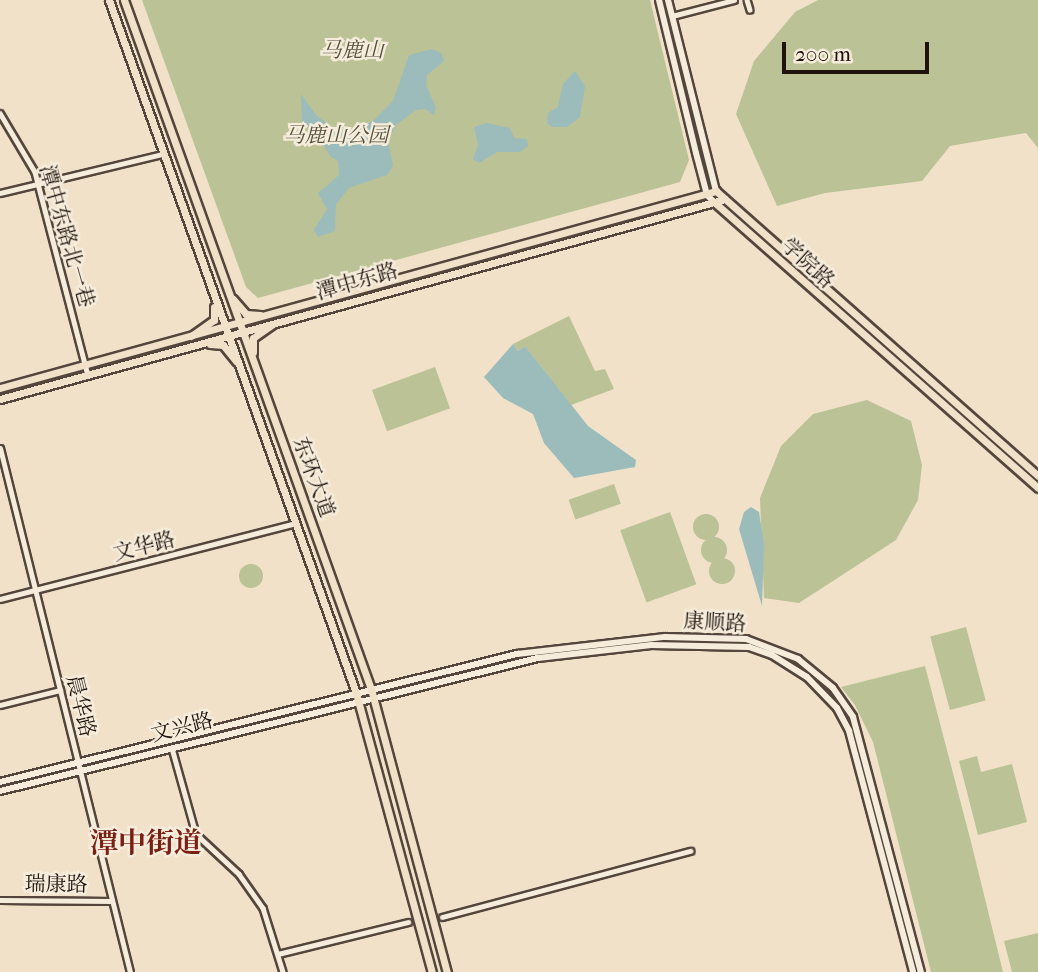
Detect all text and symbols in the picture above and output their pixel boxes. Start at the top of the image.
scale bar [786,28,933,72]
park label: 马鹿山 [321,37,383,63]
text: 200 m [795,42,851,66]
park label: 马鹿山公园 [284,122,388,148]
street label: 潭中东路北一巷 [35,162,99,310]
street label: 学院路 [776,233,840,293]
street label: 潭中东路 [313,257,401,305]
street label: 东环大道 [288,433,340,521]
street label: 文华路 [110,526,178,566]
street label: 康顺路 [683,608,747,636]
street label: 晨华路 [61,672,101,740]
street label: 文兴路 [148,707,216,747]
district label: 潭中街道 [90,826,202,860]
street label: 瑞康路 [24,871,88,897]

